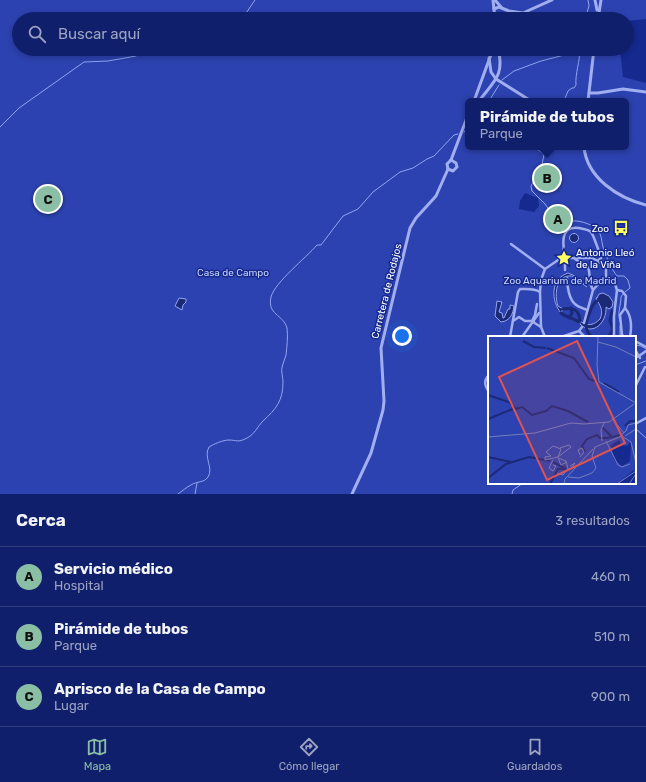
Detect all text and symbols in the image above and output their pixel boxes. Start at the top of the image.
search box [12,12,634,56]
icon: search [26,23,48,45]
text: Buscar aquí [58,25,140,43]
popup [465,98,629,150]
text: Pirámide de tubos [480,108,614,126]
text: Parque [480,126,523,141]
pin: B [534,163,560,193]
pin: C [35,184,61,214]
pin: A [545,204,571,234]
bus stop icon: Zoo [612,219,630,237]
place label: Zoo [592,223,609,235]
street label: Carretera de Rodajos [369,242,405,340]
place label: Antonio Lleó de la Viña [576,247,635,271]
place icon: Antonio Lleó de la Viña [555,249,573,267]
park label: Casa de Campo [197,267,269,279]
park label: Zoo Aquarium de Madrid [504,275,616,287]
your location [392,326,412,346]
inset map [488,336,636,484]
text: Cerca [16,510,66,530]
text: 3 resultados [555,513,630,528]
text: Servicio médico [54,560,173,578]
text: A [24,569,34,584]
text: 460 m [591,569,630,584]
text: Hospital [54,578,104,593]
text: Pirámide de tubos [54,620,188,638]
text: B [24,629,34,644]
text: 510 m [594,629,630,644]
text: Parque [54,638,97,653]
text: Aprisco de la Casa de Campo [54,680,266,698]
text: C [24,689,34,704]
text: 900 m [591,689,630,704]
text: Lugar [54,698,89,713]
tab: Mapa [84,736,111,773]
tab: Cómo llegar [279,736,339,773]
tab: Guardados [507,736,562,773]

